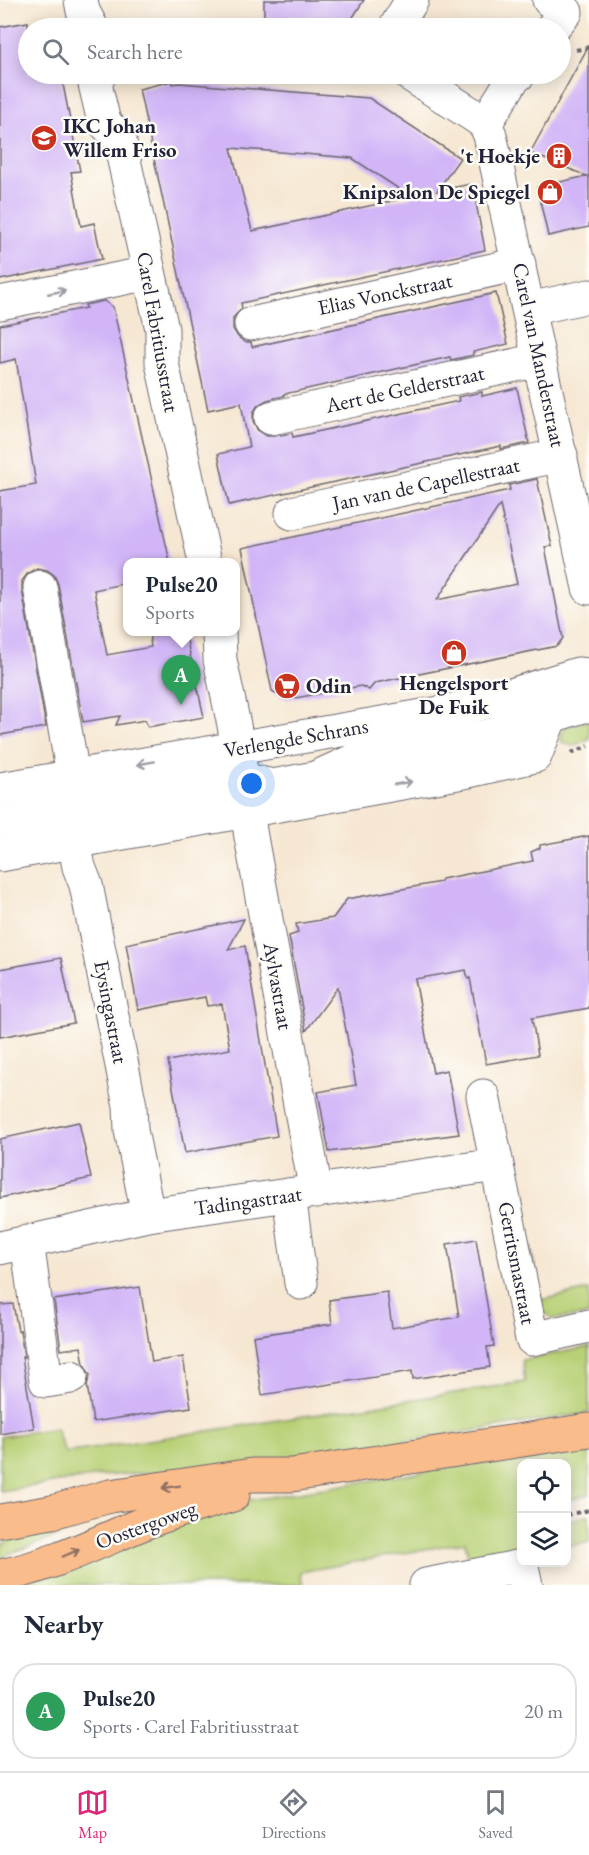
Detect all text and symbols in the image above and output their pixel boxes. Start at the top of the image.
search box [18,18,571,84]
icon: search [39,35,72,68]
text: Search here [87,37,182,66]
place label: IKC Johan Willem Friso [63,112,177,163]
school or university icon: IKC Johan Willem Friso [29,123,59,153]
building icon: 't Hoekje [544,141,574,171]
place label: 't Hoekje [460,142,540,169]
shop icon: Knipsalon De Spiegel [535,177,565,207]
place label: Knipsalon De Spiegel [343,178,530,205]
street label: Carel Fabritiusstraat [131,250,186,415]
street label: Carel van Manderstraat [507,260,572,450]
street label: Elias Vonckstraat [315,266,455,321]
one-way arrow [47,286,67,297]
street label: Aert de Gelderstraat [322,358,487,419]
street label: Jan van de Capellestraat [328,450,522,517]
popup [123,558,240,636]
text: Pulse20 [145,570,218,599]
text: Sports [145,599,194,625]
shop icon: Hengelsport De Fuik [439,638,469,668]
pin: A [162,656,201,705]
place label: Hengelsport De Fuik [400,669,509,720]
supermarket icon: Odin [272,671,302,701]
place label: Odin [306,672,352,699]
street label: Verlengde Schrans [222,711,370,763]
one-way arrow [137,758,156,769]
your location [237,769,266,798]
one-way arrow [392,777,412,788]
street label: Aylvastraat [257,939,300,1032]
street label: Eysingastraat [88,958,135,1066]
street label: Tadingastraat [192,1180,304,1221]
street label: Gerritsmastraat [492,1199,543,1327]
map controls [517,1459,571,1567]
button: locate [517,1459,571,1513]
one-way arrow [162,1482,182,1493]
street label: Oostergoweg [92,1494,201,1555]
button: layers [517,1513,571,1567]
one-way arrow [62,1547,80,1558]
text: Nearby [24,1607,104,1641]
text: Pulse20 [83,1684,155,1713]
text: A [38,1698,53,1724]
text: 20 m [524,1698,563,1724]
text: Sports · Carel Fabritiusstraat [83,1713,299,1739]
tab: Map [76,1786,109,1843]
tab: Directions [262,1786,326,1843]
tab: Saved [478,1786,513,1843]

